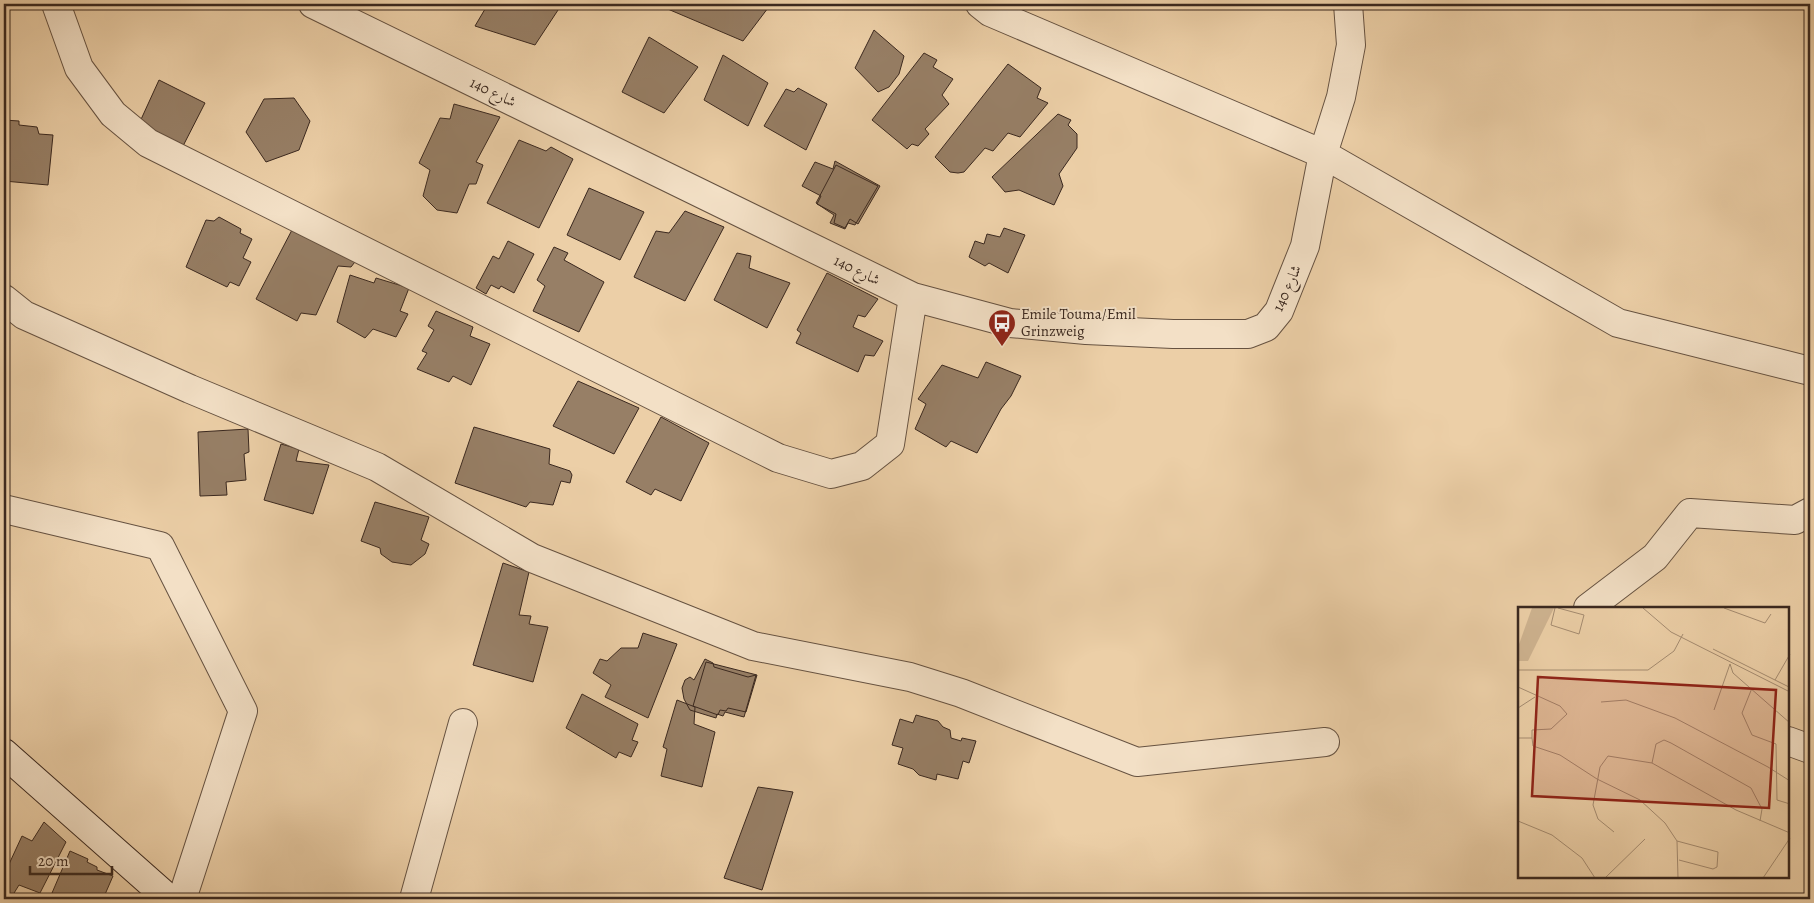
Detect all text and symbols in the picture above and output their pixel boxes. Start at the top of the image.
street label: شارع 140 [465,72,519,114]
street label: شارع 140 [829,250,883,292]
street label: شارع 140 [1268,262,1309,316]
place label: Emile Touma/Emil Grinzweig [1021,304,1136,341]
bus stop icon: Emile Touma/Emil Grinzweig [987,308,1017,347]
inset map [1518,607,1789,878]
scale bar [30,843,112,875]
text: 20 m [38,851,69,871]

